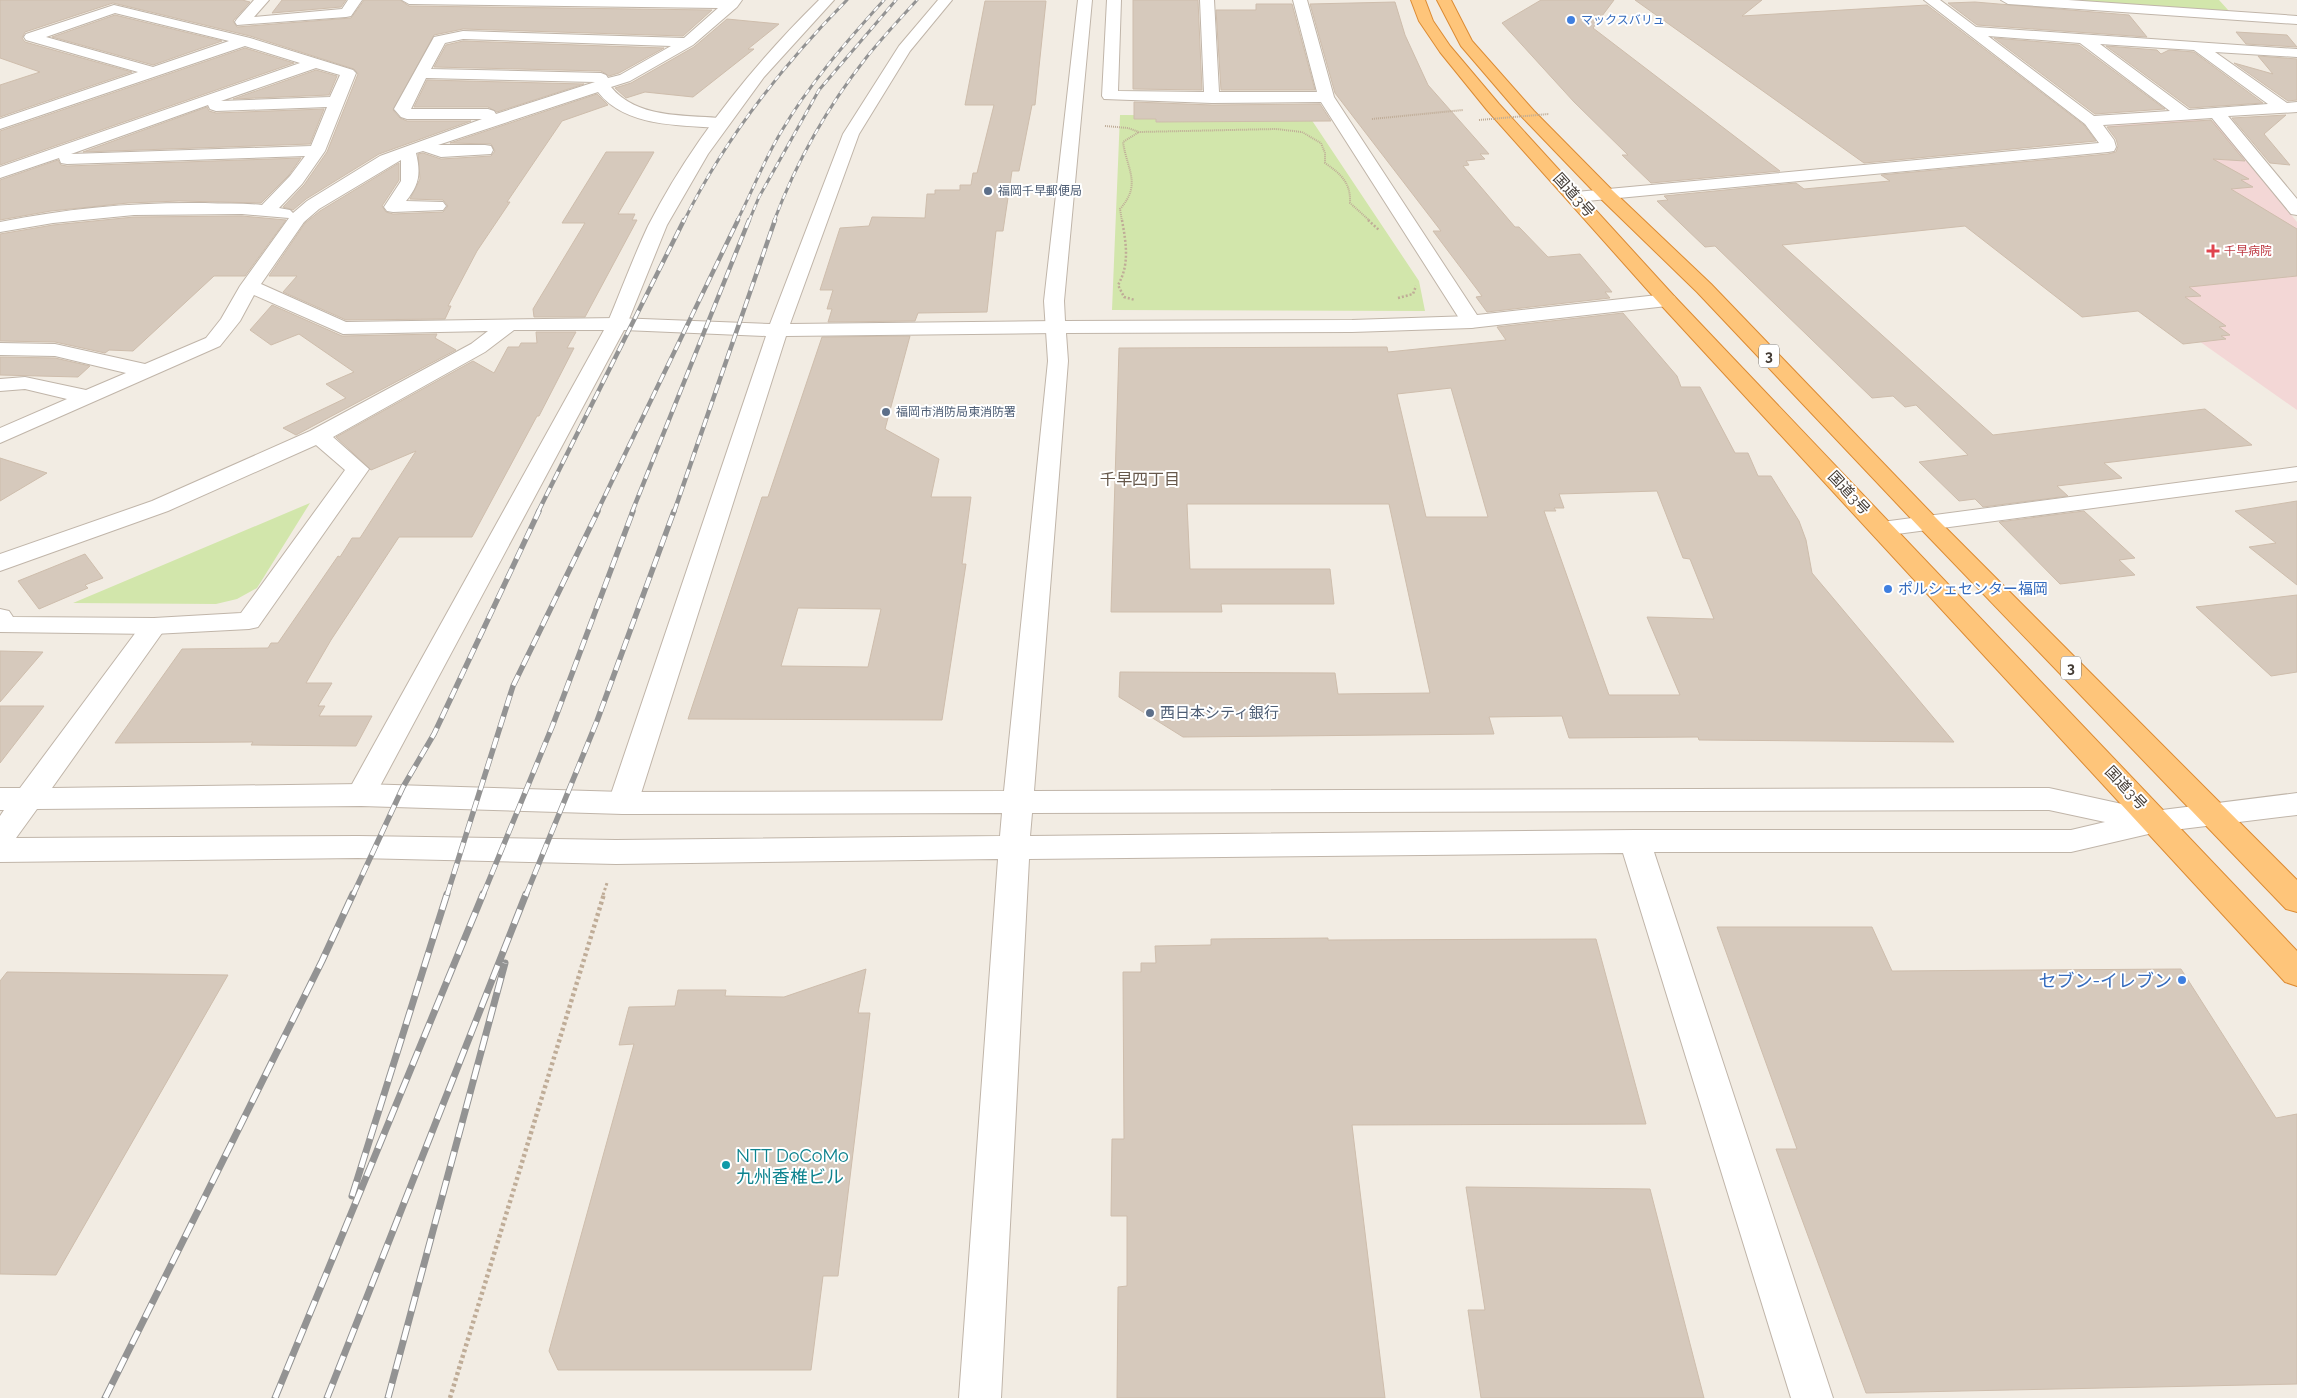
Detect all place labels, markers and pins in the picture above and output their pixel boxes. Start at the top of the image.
place label: マックスバリュ [1581,13,1665,27]
marker: マックスバリュ [1565,14,1577,26]
place label: 福岡千早郵便局 [998,184,1082,198]
marker: 福岡千早郵便局 [982,185,994,197]
marker: 千早病院 [2206,244,2220,258]
place label: 千早病院 [2224,244,2272,258]
place label: 福岡市消防局東消防署 [896,405,1016,419]
marker: 福岡市消防局東消防署 [880,406,892,418]
place label: ポルシェセンター福岡 [1898,580,2048,598]
marker: ポルシェセンター福岡 [1882,583,1894,595]
place label: 西日本シティ銀行 [1160,704,1279,722]
marker: 西日本シティ銀行 [1144,707,1156,719]
place label: セブン-イレブン [2038,970,2172,991]
marker: セブン-イレブン [2176,974,2188,986]
place label: NTT DoCoMo 九州香椎ビル [736,1145,849,1187]
marker: NTT DoCoMo 九州香椎ビル [720,1159,732,1171]

